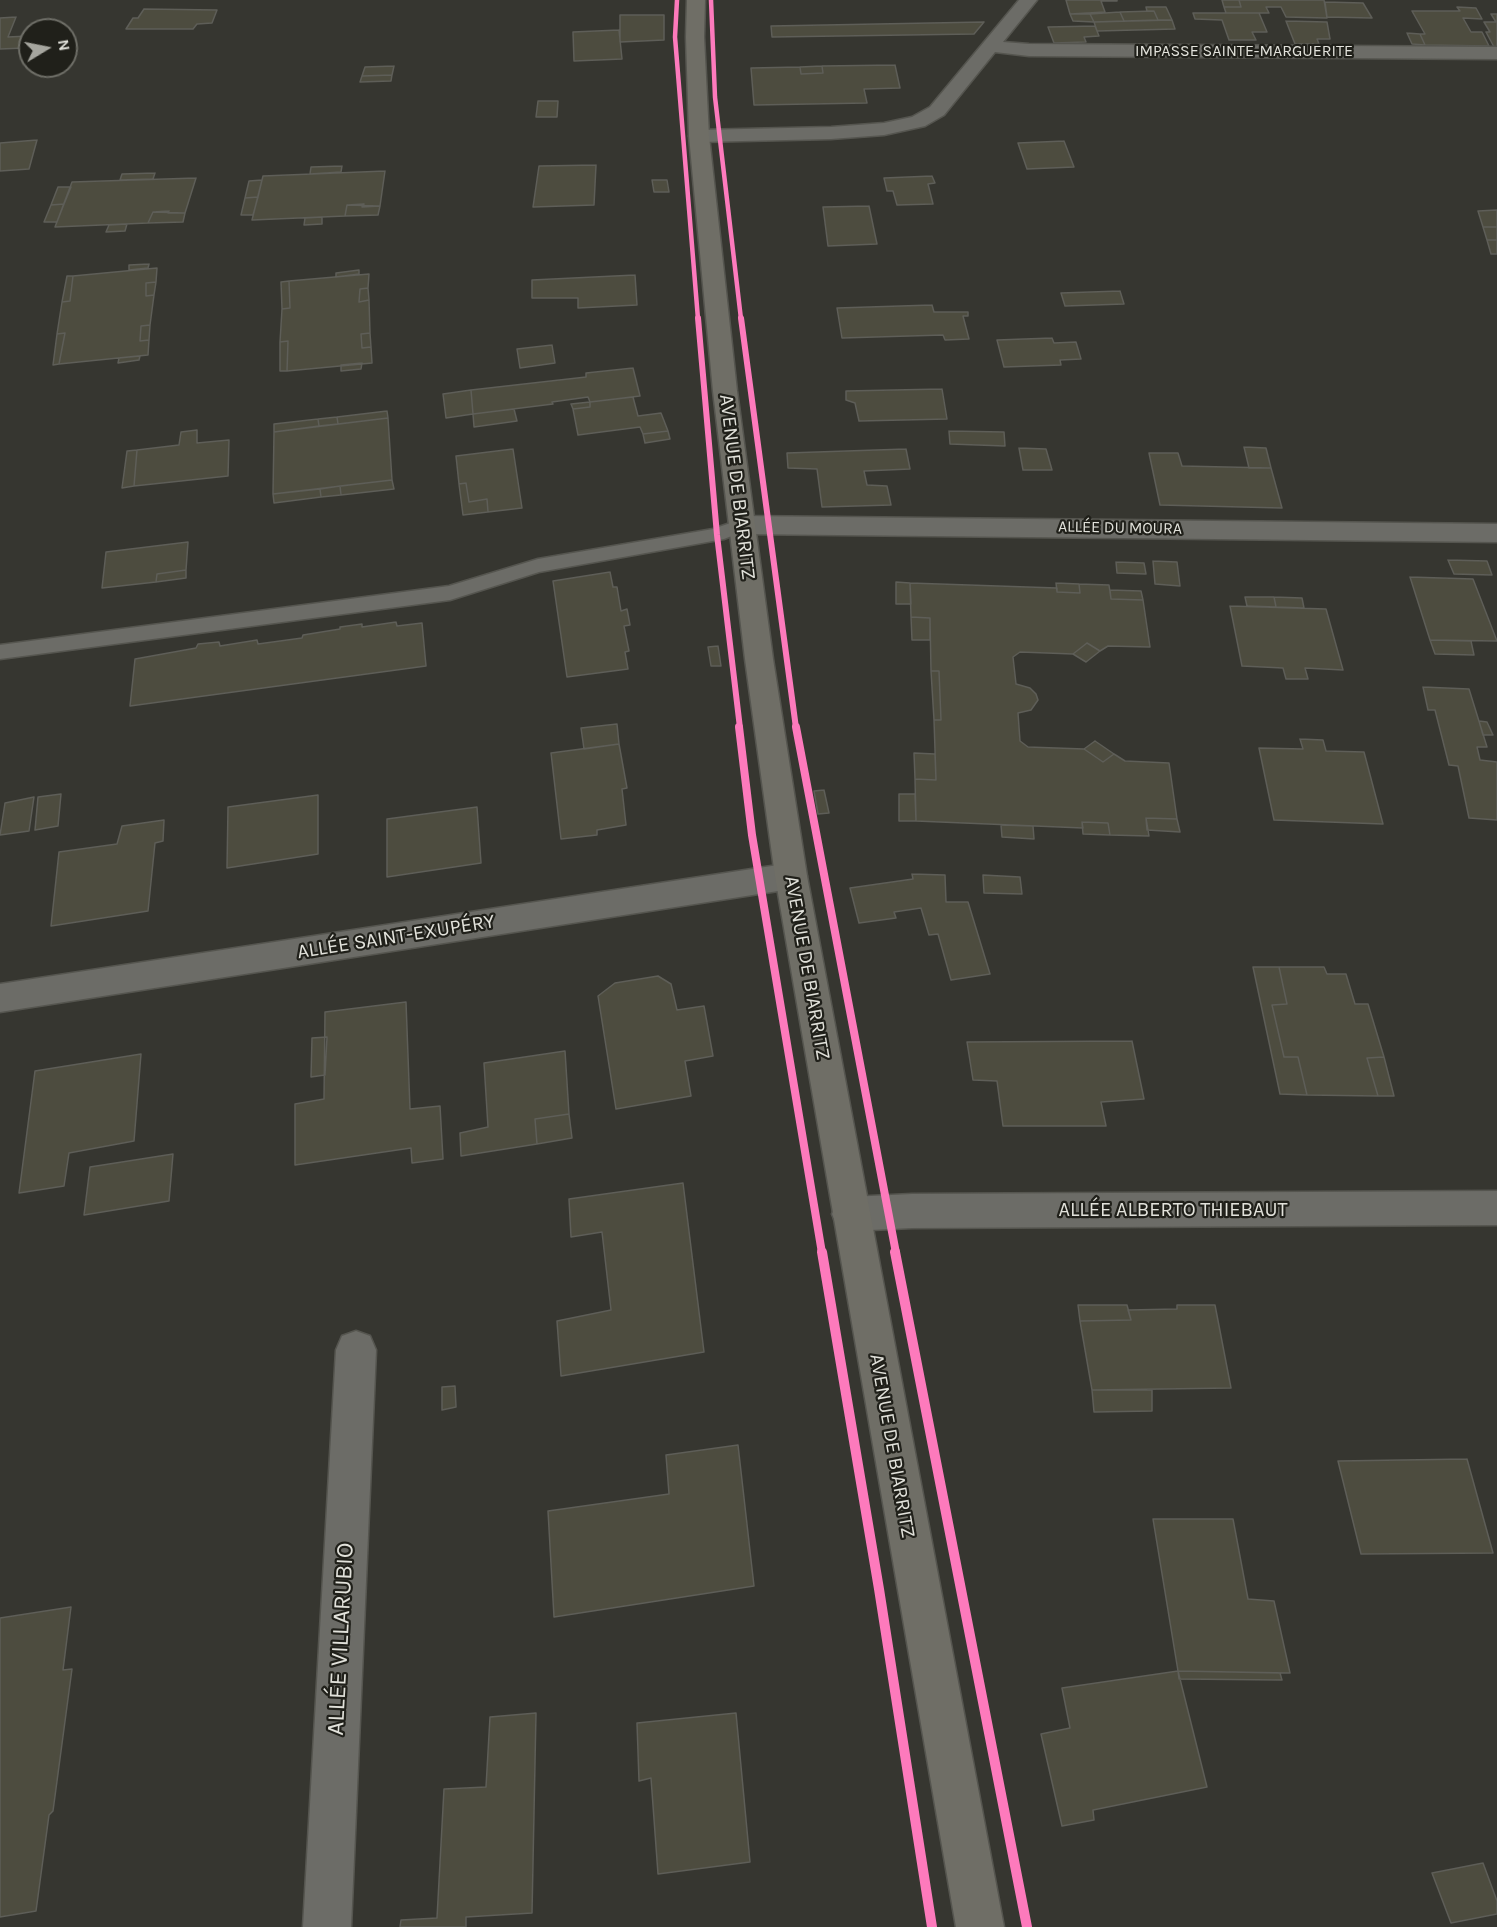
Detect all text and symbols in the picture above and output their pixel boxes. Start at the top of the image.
north arrow [18,18,78,78]
text: N [54,38,75,52]
street label: IMPASSE SAINTE-MARGUERITE [1135,41,1353,61]
street label: AVENUE DE BIARRITZ [714,393,760,581]
street label: ALLÉE DU MOURA [1058,517,1182,539]
street label: AVENUE DE BIARRITZ [779,874,835,1062]
street label: ALLÉE SAINT-EXUPÉRY [295,910,497,964]
street label: ALLÉE ALBERTO THIEBAUT [1058,1198,1288,1222]
street label: AVENUE DE BIARRITZ [864,1352,920,1540]
street label: ALLÉE VILLARUBIO [322,1542,360,1736]

